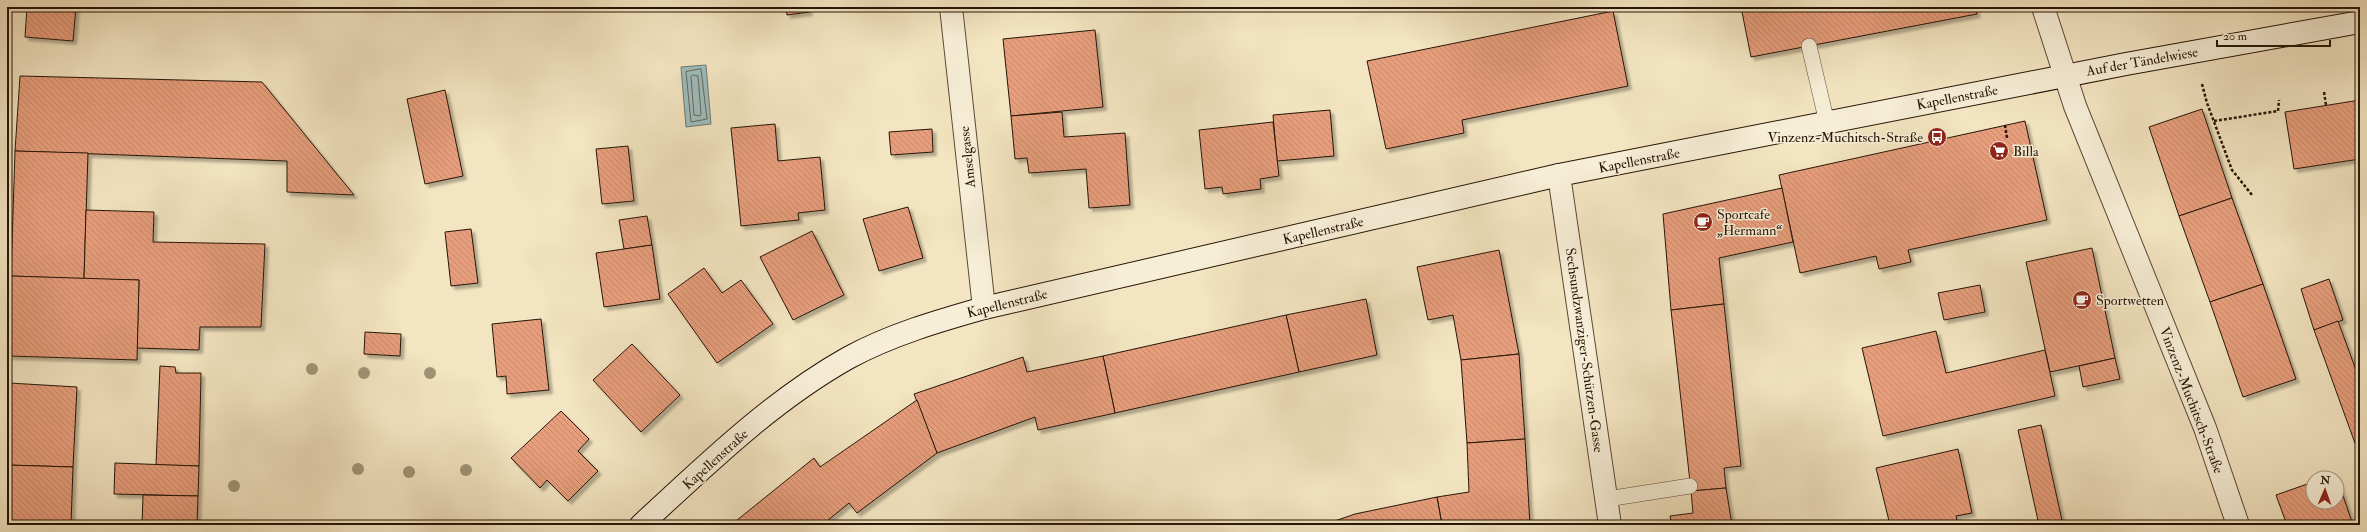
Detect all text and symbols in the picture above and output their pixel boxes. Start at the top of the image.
scale bar [2217,22,2330,48]
text: 20 m [2223,29,2248,44]
street label: Auf der Tändelwiese [2084,43,2199,80]
street label: Kapellenstraße [1915,81,1999,115]
street label: Amselgasse [956,125,979,190]
bus stop icon: Vinzenz-Muchitsch-Straße [1926,126,1948,148]
place label: Vinzenz-Muchitsch-Straße [1768,129,1923,146]
supermarket icon: Billa [1988,140,2010,162]
place label: Billa [2013,143,2039,160]
street label: Kapellenstraße [1597,144,1681,178]
place label: Sportcafe „Hermann“ [1716,206,1782,239]
cafe icon: Sportcafe „Hermann“ [1692,211,1714,233]
street label: Kapellenstraße [1281,213,1366,249]
street label: Sechsundzwanziger-Schützen-Gasse [1562,247,1607,454]
street label: Kapellenstraße [965,285,1050,323]
cafe icon: Sportwetten [2071,289,2093,311]
place label: Sportwetten [2096,292,2164,310]
street label: Vinzenz-Muchitsch-Straße [2156,325,2227,476]
street label: Kapellenstraße [679,425,752,494]
north arrow [2305,470,2345,510]
text: N [2319,474,2332,487]

